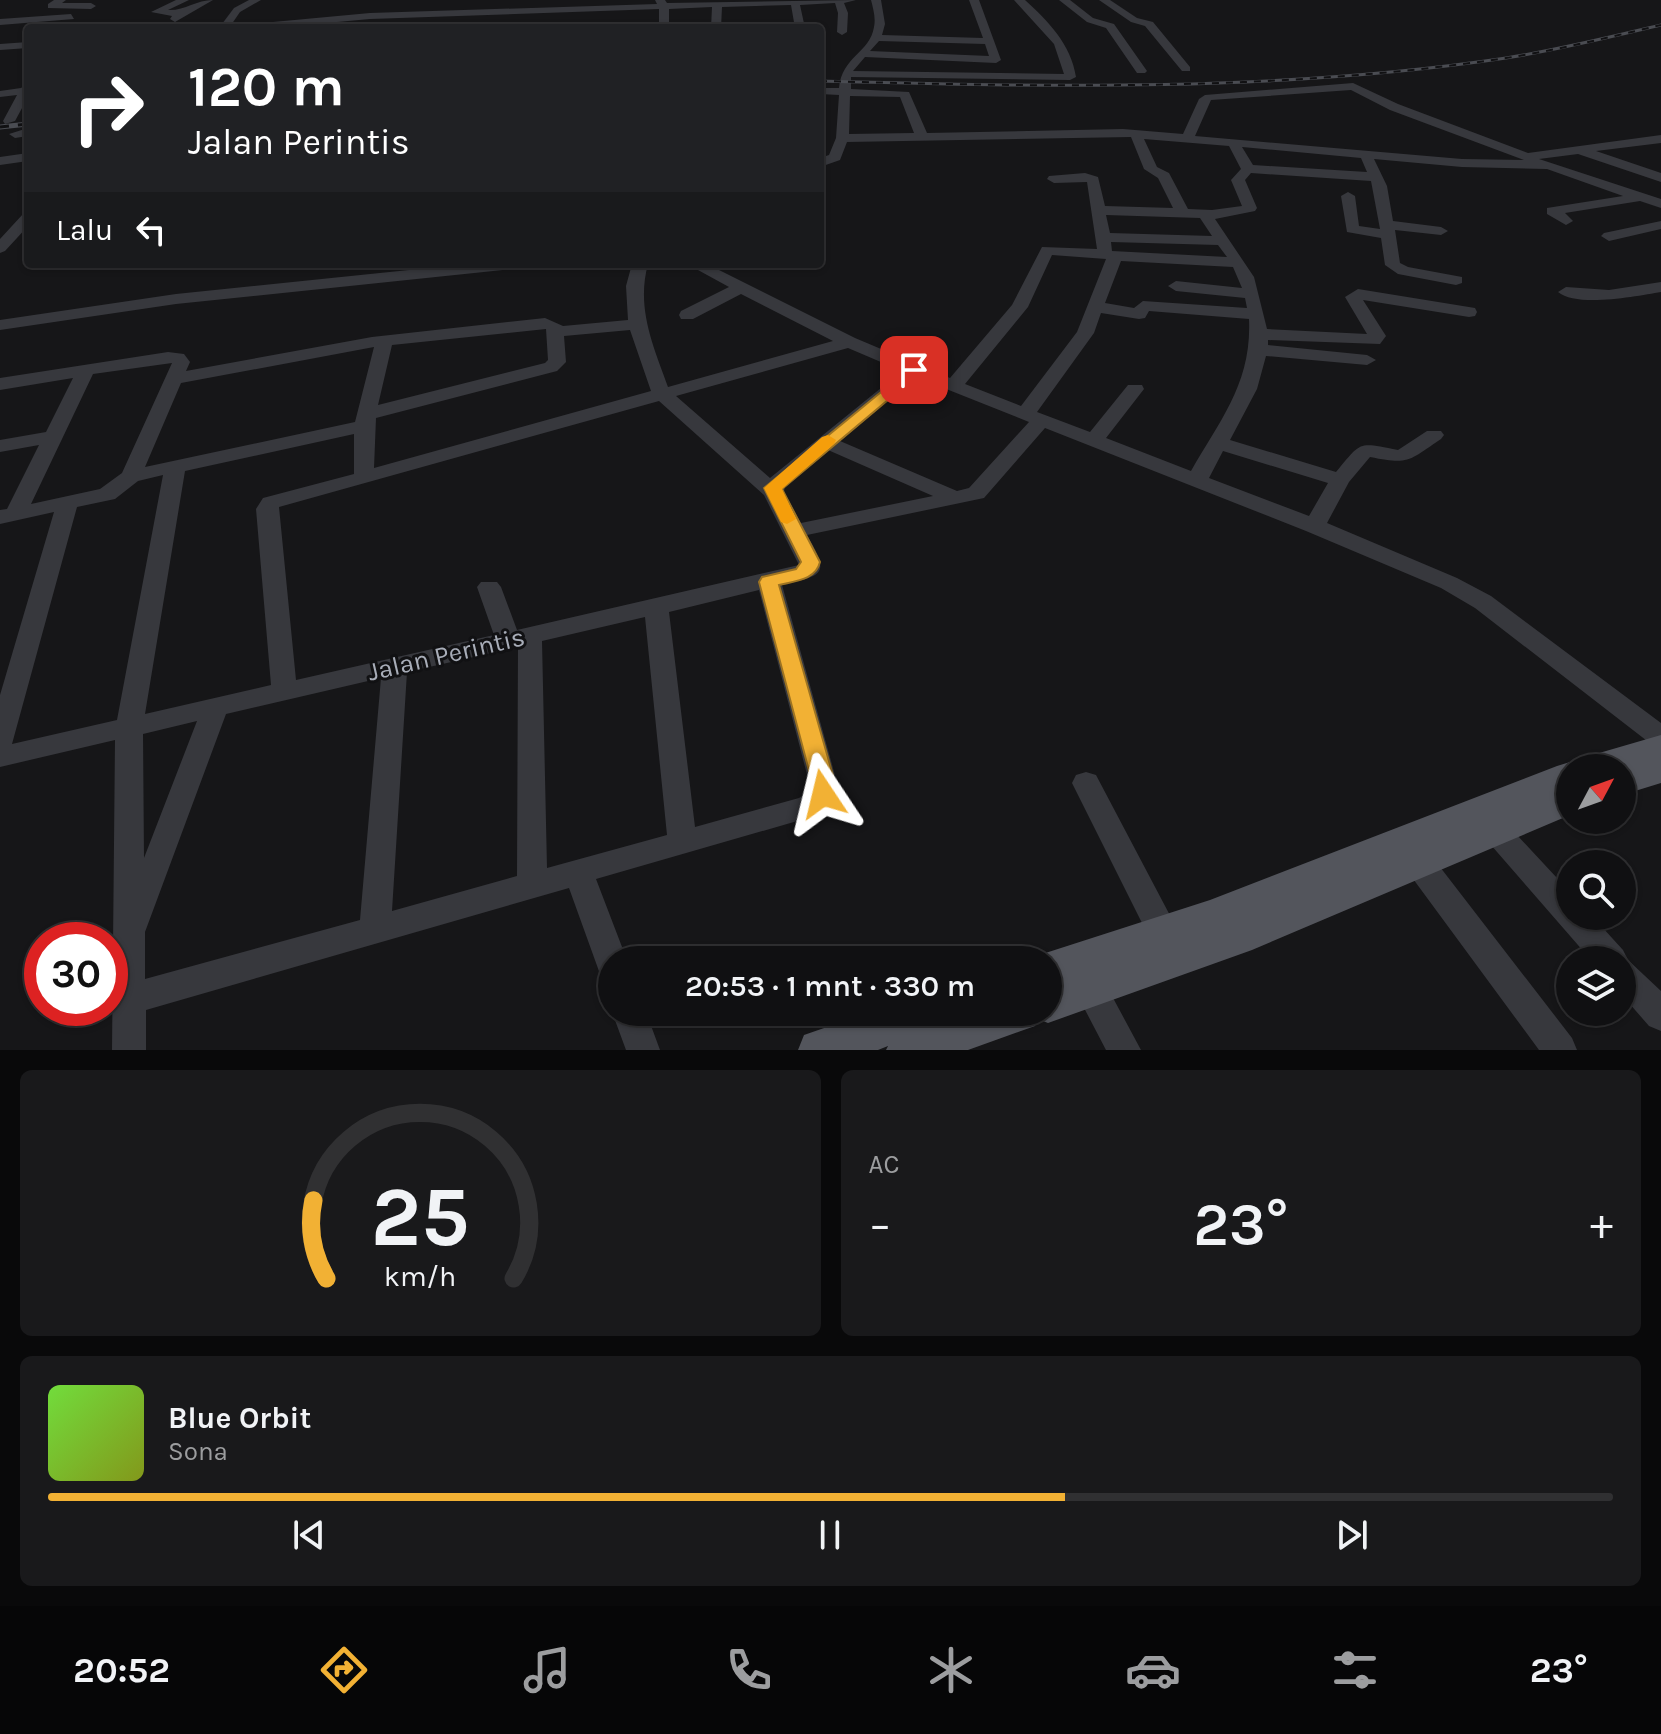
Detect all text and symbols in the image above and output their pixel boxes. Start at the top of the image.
text: 120 m [188,54,345,119]
icon: right [56,56,160,160]
text: Jalan Perintis [188,121,410,163]
icon: left [129,208,173,252]
text: Lalu [56,212,113,248]
pin [880,336,948,404]
icon: arrive [892,348,936,392]
street label: Jalan Perintis [365,621,528,688]
position arrow [781,752,865,836]
north arrow [1556,754,1636,834]
map controls [1556,754,1636,1026]
button: search [1556,850,1636,930]
speed limit sign: 30 [24,922,128,1026]
button: layers [1556,946,1636,1026]
text: 20:53 · 1 mnt · 330 m [685,968,975,1004]
text: AC [869,1149,899,1180]
text: 25 [371,1169,470,1266]
text: 23° [1193,1190,1288,1260]
text: − [869,1199,892,1250]
text: + [1590,1199,1613,1250]
text: km/h [384,1260,456,1293]
text: Blue Orbit [168,1400,311,1436]
text: Sona [168,1436,228,1467]
icon: previous [287,1513,331,1557]
icon: pause [808,1513,852,1557]
icon: next [1330,1513,1374,1557]
icon: directions [316,1642,372,1698]
icon: music [519,1642,575,1698]
icon: phone [721,1642,777,1698]
icon: climate [923,1642,979,1698]
icon: car [1125,1642,1181,1698]
icon: filters [1327,1642,1383,1698]
text: 20:52 [73,1649,170,1691]
text: 23° [1530,1649,1588,1691]

